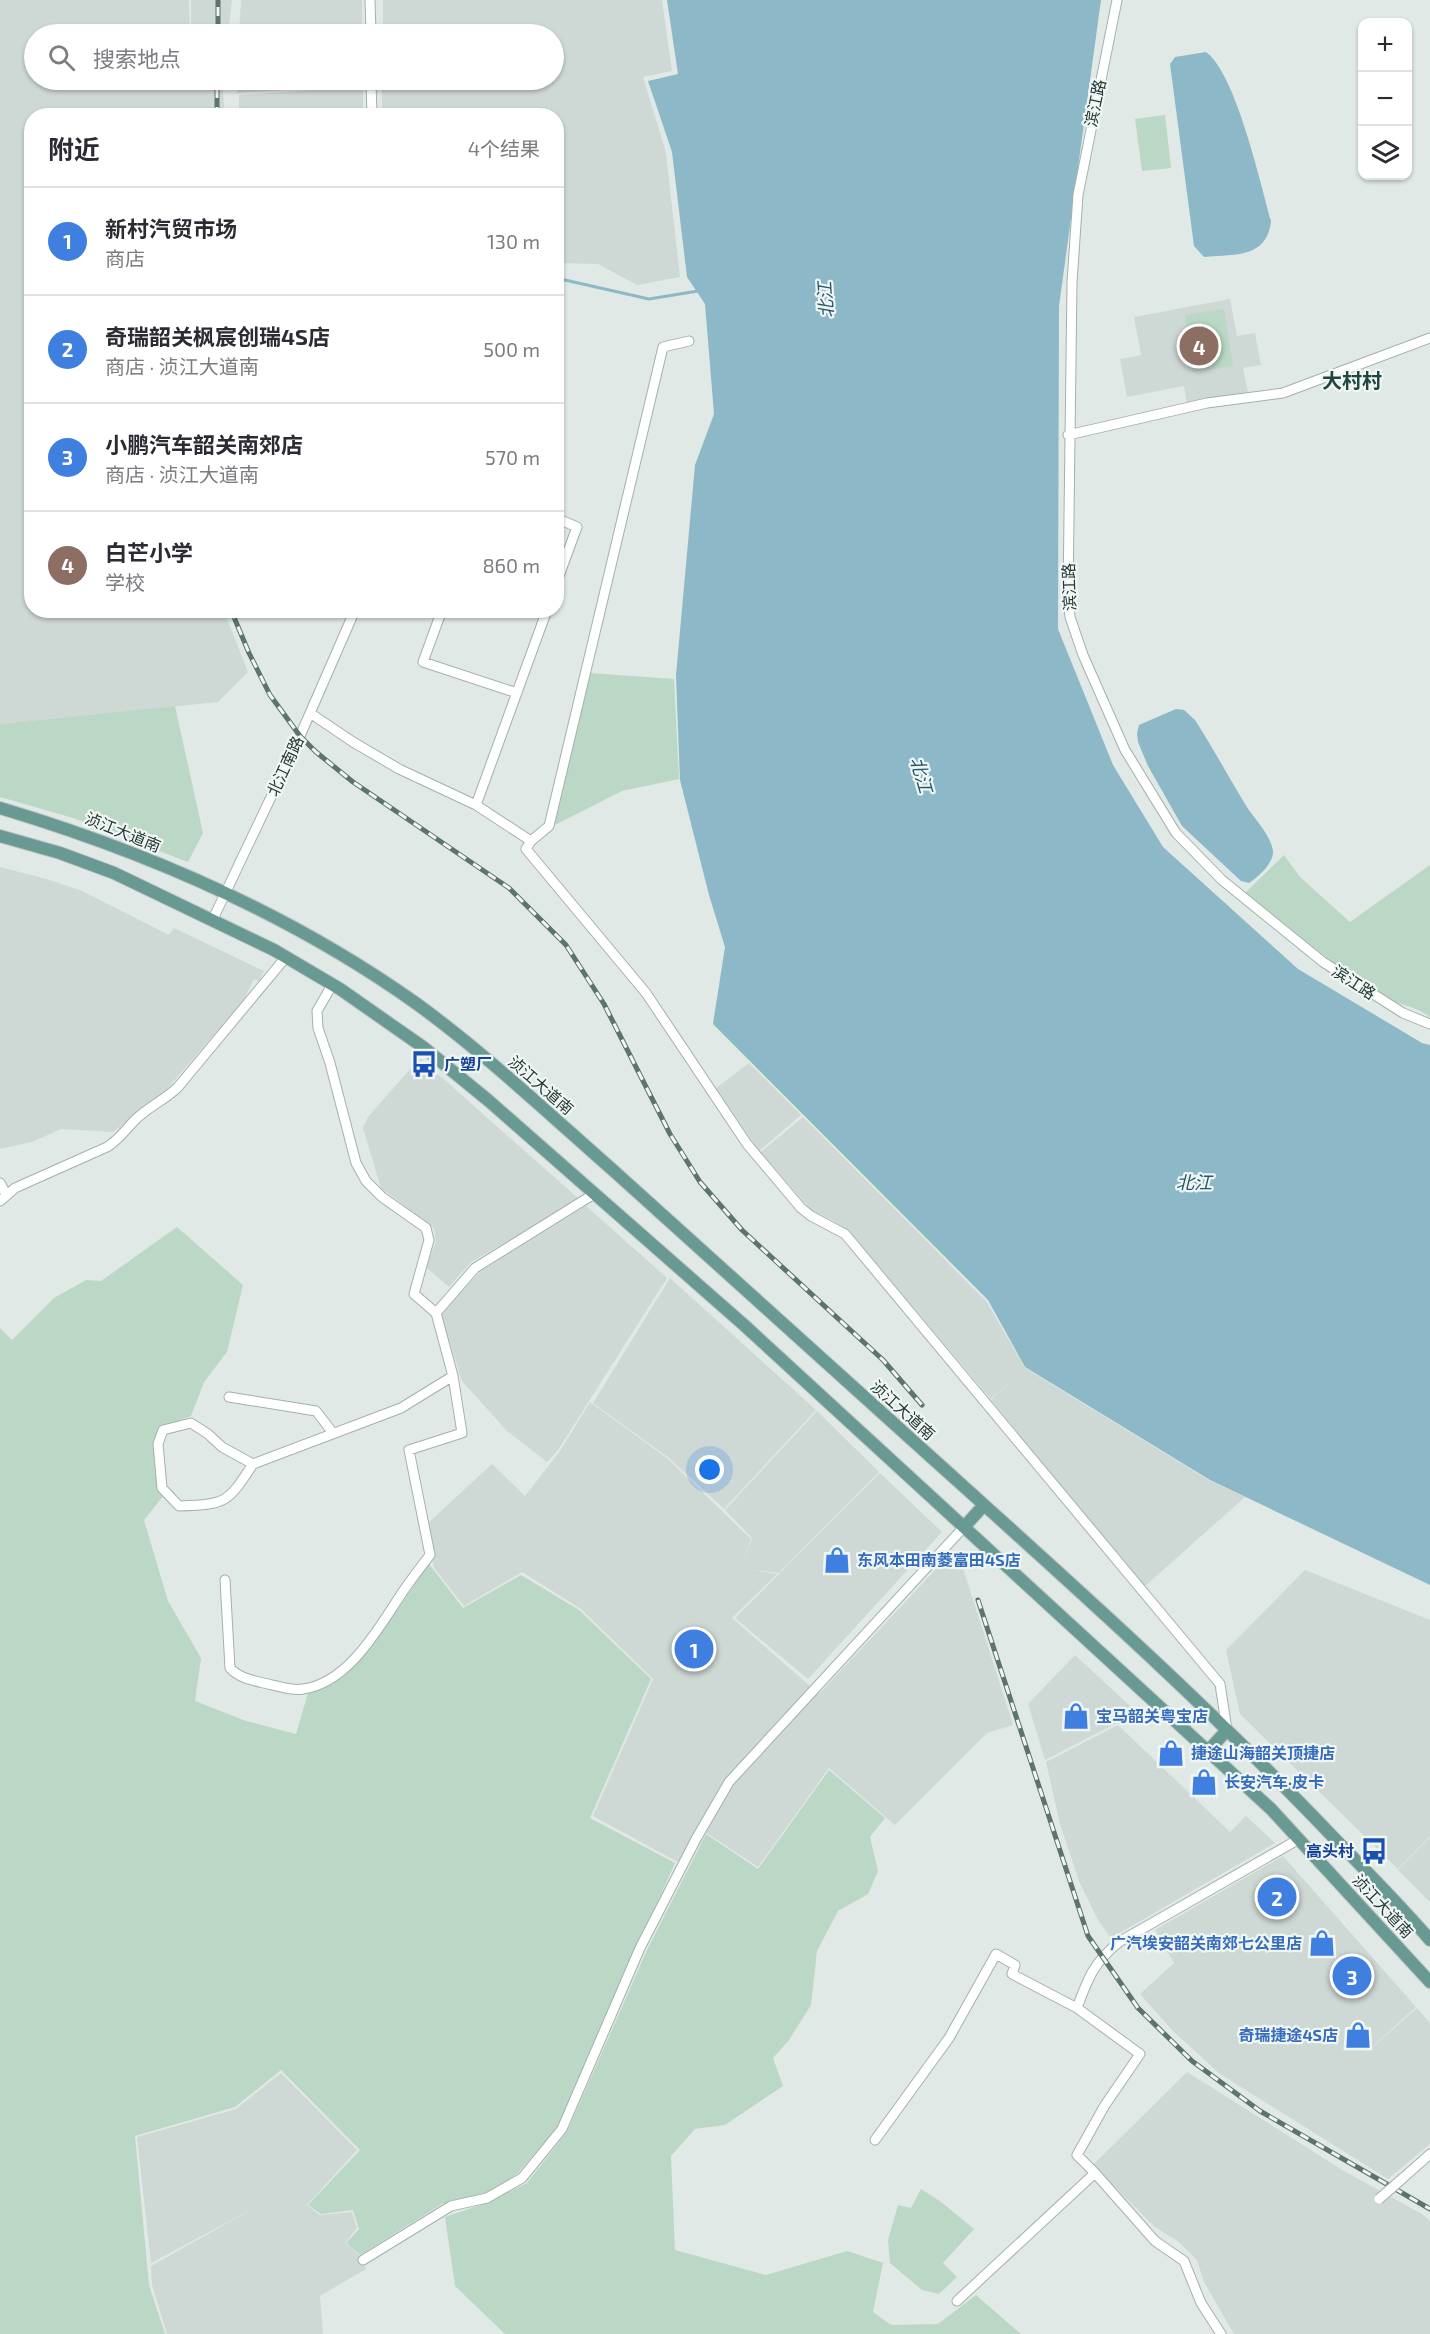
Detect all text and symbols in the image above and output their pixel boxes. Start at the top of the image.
map controls [1358,18,1412,180]
button: + [1358,18,1412,72]
search box [24,24,564,90]
icon: search [45,41,78,74]
text: 搜索地点 [93,45,181,71]
button: − [1358,72,1412,126]
street label: 滨江路 [1080,77,1109,128]
button: layers [1358,126,1412,180]
text: 附近 [48,133,100,164]
text: 4个结果 [468,136,540,160]
text: 新村汽贸市场 [105,215,237,241]
text: 1 [63,229,72,253]
text: 130 m [487,229,540,253]
text: 商店 [105,246,145,270]
water label: 北江 [813,279,837,319]
text: 奇瑞韶关枫宸创瑞4S店 [105,323,330,349]
pin: 4 [1180,324,1218,368]
text: 2 [62,337,73,361]
text: 500 m [483,337,540,361]
text: 商店 · 浈江大道南 [105,354,259,378]
district label: 大村村 [1322,368,1382,392]
text: 小鹏汽车韶关南郊店 [105,431,303,457]
text: 3 [62,445,73,469]
text: 570 m [485,445,540,469]
text: 商店 · 浈江大道南 [105,462,259,486]
text: 白芒小学 [105,539,193,565]
text: 4 [61,553,74,577]
text: 860 m [482,553,540,577]
street label: 滨江路 [1058,563,1079,611]
text: 学校 [105,570,145,594]
street label: 北江南路 [262,733,307,799]
water label: 北江 [906,754,938,797]
street label: 浈江大道南 [83,808,164,855]
street label: 滨江路 [1329,961,1380,1003]
bus stop icon: 广塑厂 [409,1049,439,1079]
street label: 浈江大道南 [505,1051,578,1118]
place label: 广塑厂 [444,1054,492,1073]
water label: 北江 [1176,1171,1214,1193]
street label: 浈江大道南 [867,1376,939,1443]
your location [695,1455,724,1484]
shop icon: 东风本田南菱富田4S店 [822,1545,852,1575]
place label: 东风本田南菱富田4S店 [857,1550,1021,1569]
pin: 1 [674,1626,714,1672]
shop icon: 宝马韶关粤宝店 [1061,1701,1091,1731]
place label: 宝马韶关粤宝店 [1096,1706,1208,1725]
shop icon: 捷途山海韶关顶捷店 [1156,1738,1186,1768]
place label: 捷途山海韶关顶捷店 [1191,1743,1335,1762]
shop icon: 长安汽车·皮卡 [1189,1767,1219,1797]
place label: 长安汽车·皮卡 [1224,1772,1324,1791]
bus stop icon: 高头村 [1359,1836,1389,1866]
place label: 高头村 [1306,1841,1354,1860]
street label: 浈江大道南 [1349,1870,1418,1941]
pin: 2 [1258,1874,1296,1920]
shop icon: 广汽埃安韶关南郊七公里店 [1307,1928,1337,1958]
place label: 广汽埃安韶关南郊七公里店 [1110,1933,1302,1952]
pin: 3 [1332,1954,1372,1998]
shop icon: 奇瑞捷途4S店 [1343,2020,1373,2050]
place label: 奇瑞捷途4S店 [1238,2025,1338,2044]

